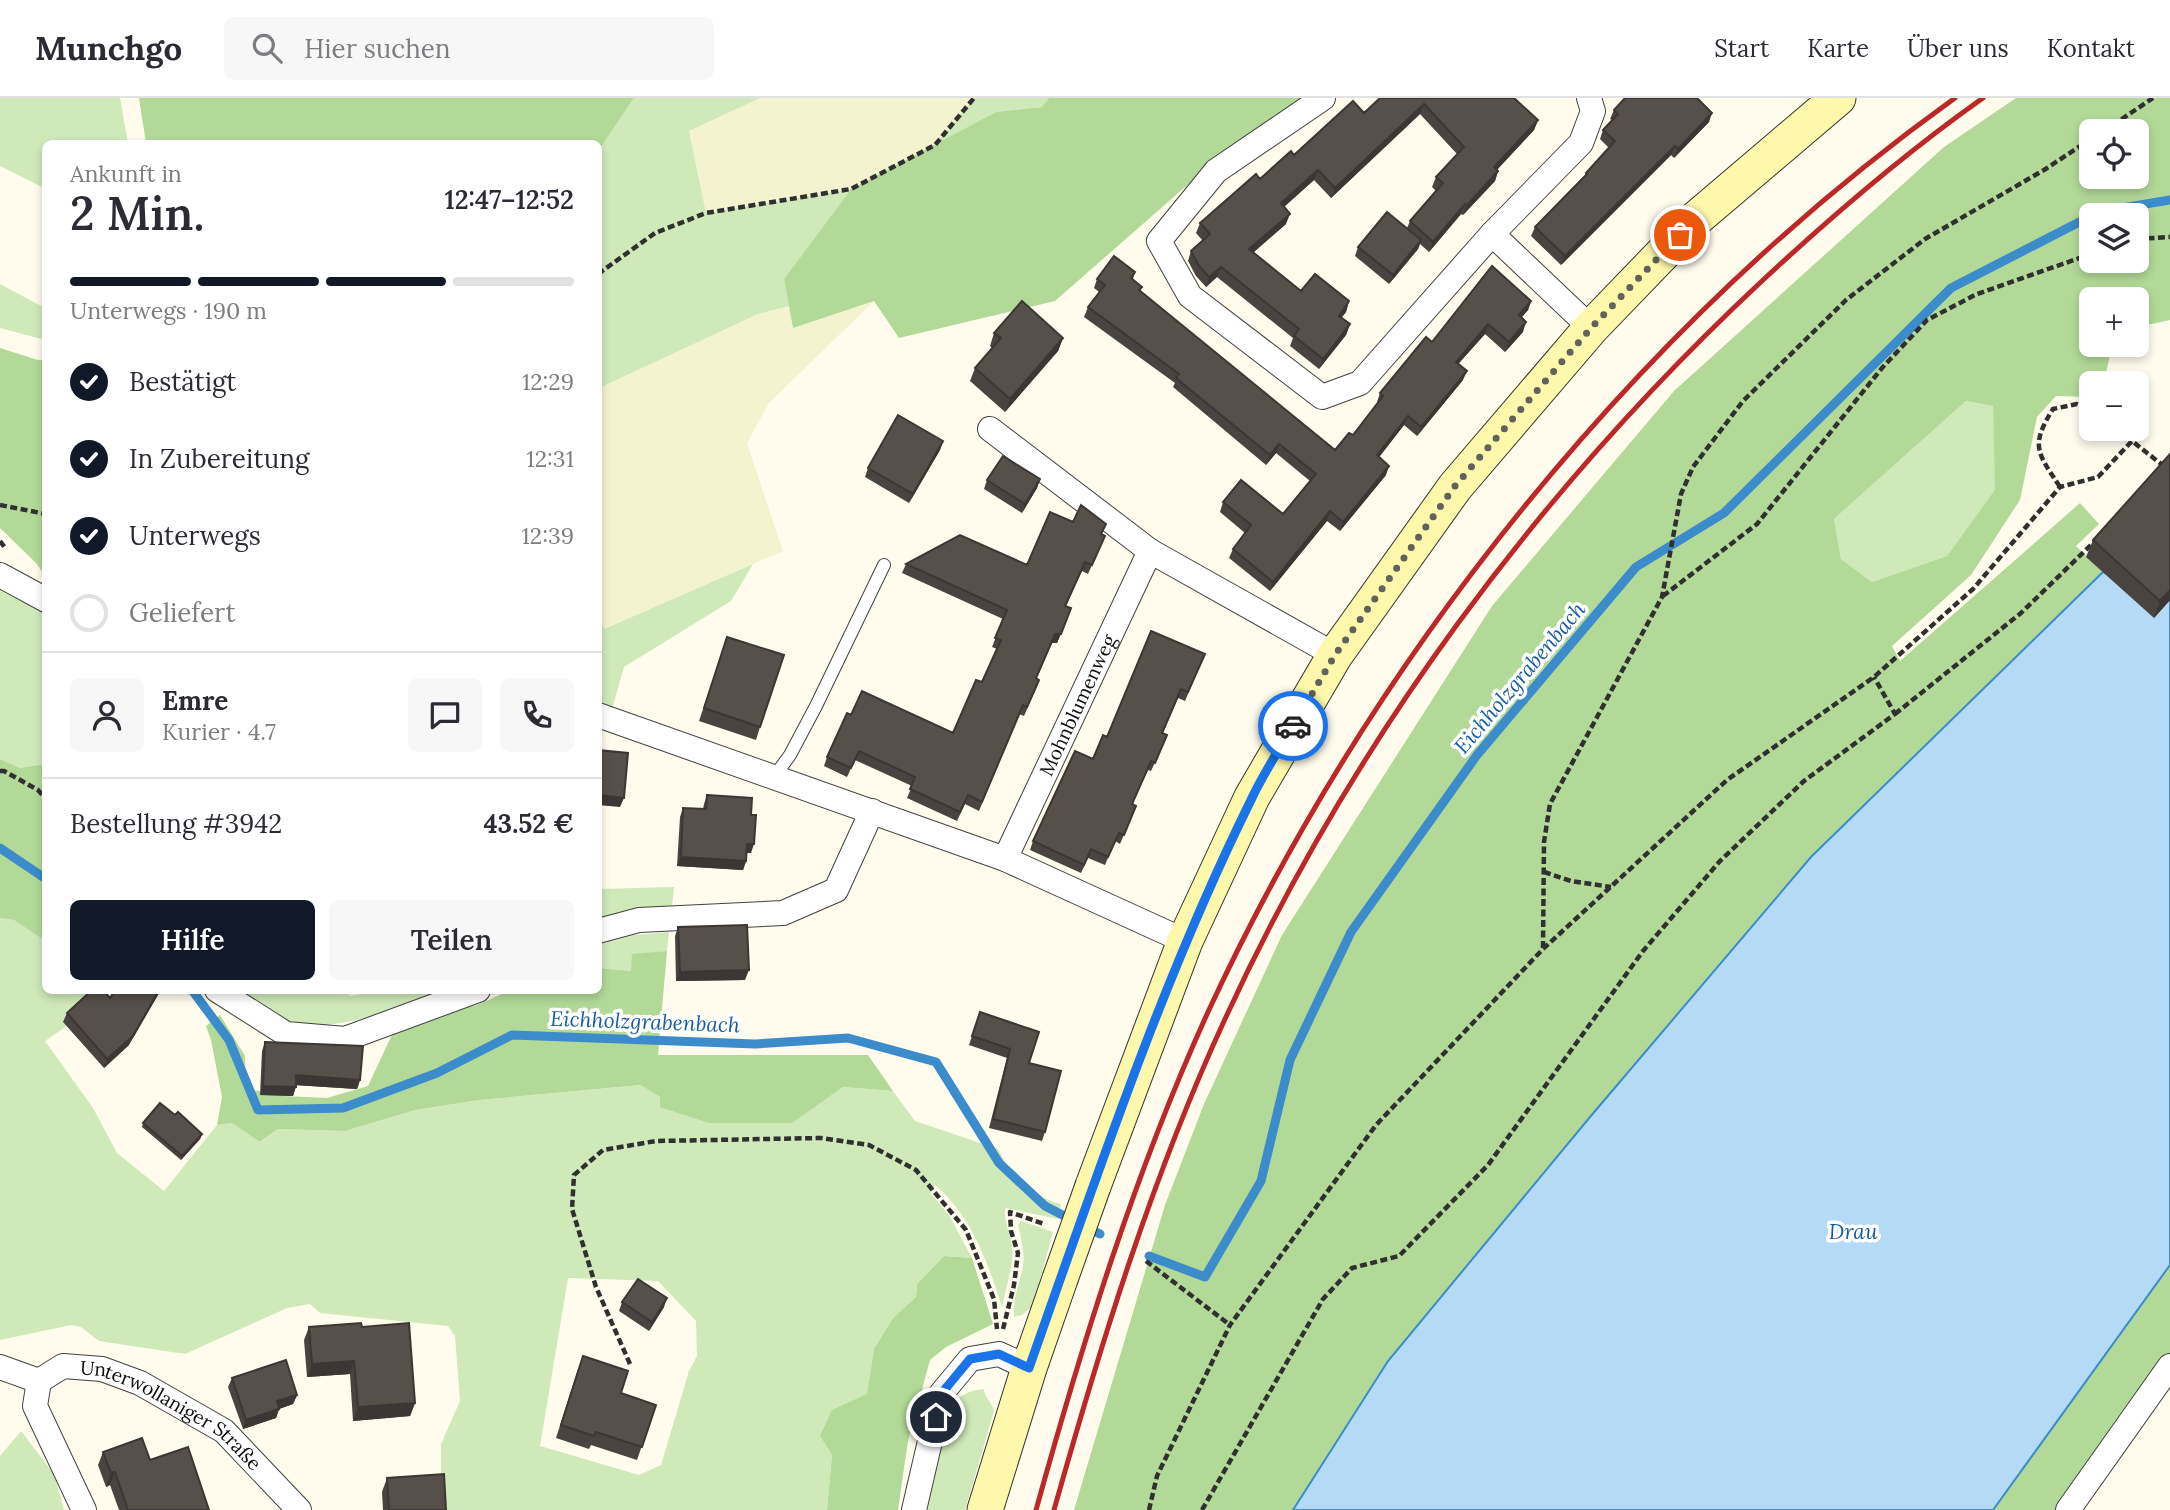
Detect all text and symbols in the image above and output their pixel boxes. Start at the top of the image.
search box [224,17,714,80]
text: Munchgo [35,27,182,69]
icon: search [248,29,286,67]
text: Hier suchen [304,32,451,65]
text: Start [1714,33,1769,64]
text: Karte [1807,33,1869,64]
text: Über uns [1907,33,2009,64]
text: Kontakt [2047,33,2135,64]
map controls [2079,119,2149,441]
button: locate [2079,119,2149,189]
text: Ankunft in [70,159,182,188]
text: 12:47–12:52 [444,183,574,216]
text: 2 Min. [70,184,204,243]
button: layers [2079,203,2149,273]
pin [1650,205,1710,265]
icon: bag [1661,216,1699,254]
button: + [2079,287,2149,357]
text: Unterwegs · 190 m [70,296,267,325]
icon: check [70,363,108,401]
text: Bestätigt [129,365,236,398]
text: 12:29 [522,367,574,396]
button: − [2079,371,2149,441]
icon: check [70,440,108,478]
text: In Zubereitung [129,442,309,475]
text: 12:31 [526,444,574,473]
icon: check [70,517,108,555]
text: Unterwegs [129,519,261,552]
text: 12:39 [521,521,574,550]
text: Geliefert [129,596,236,629]
water label: Eichholzgrabenbach [1448,596,1591,759]
street label: Mohnblumenweg [1034,630,1121,780]
button: person [70,678,144,752]
button: chat [408,678,482,752]
button: phone [500,678,574,752]
text: Emre [162,684,228,717]
courier [1258,691,1328,761]
icon: car [1274,707,1312,745]
text: Kurier · 4.7 [162,717,276,746]
text: Bestellung #3942 [70,807,282,840]
text: 43.52 € [483,807,574,840]
button: Hilfe [70,900,315,980]
button: Teilen [329,900,574,980]
water label: Eichholzgrabenbach [550,1005,740,1038]
water label: Drau [1829,1218,1878,1245]
street label: Unterwollaniger Straße [79,1355,267,1475]
pin [906,1387,966,1447]
icon: home [917,1398,955,1436]

